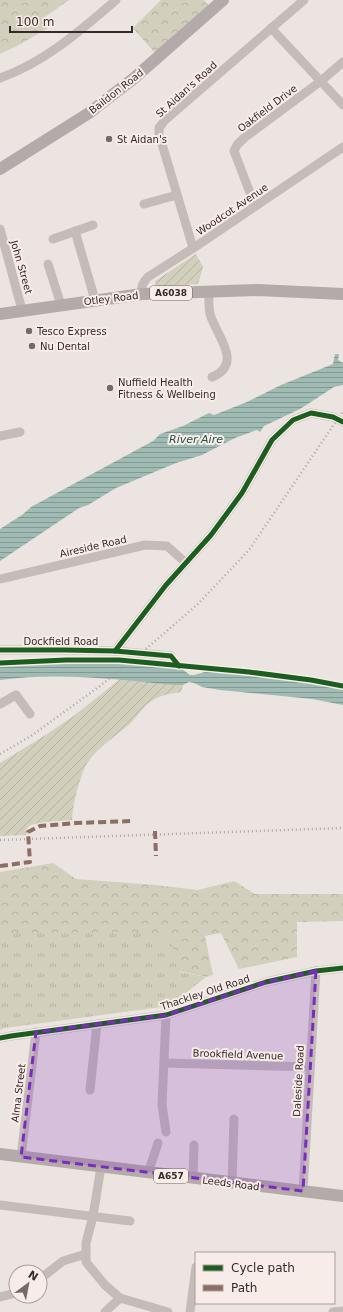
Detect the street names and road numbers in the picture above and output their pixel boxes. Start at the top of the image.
street label: St Aidan's Road [154,59,219,120]
street label: Baildon Road [87,67,146,116]
street label: Oakfield Drive [236,83,299,134]
street label: Woodcot Avenue [194,181,270,237]
street label: John Street [8,238,34,295]
road number: A6038 [150,286,192,300]
street label: Otley Road [83,290,139,307]
street label: Aireside Road [59,533,128,560]
street label: Dockfield Road [24,636,98,647]
street label: Thackley Old Road [158,973,251,1012]
street label: Daleside Road [291,1045,306,1117]
street label: Brookfield Avenue [192,1047,283,1062]
street label: Alma Street [9,1063,28,1123]
road number: A657 [154,1169,188,1183]
street label: Leeds Road [202,1175,260,1192]

